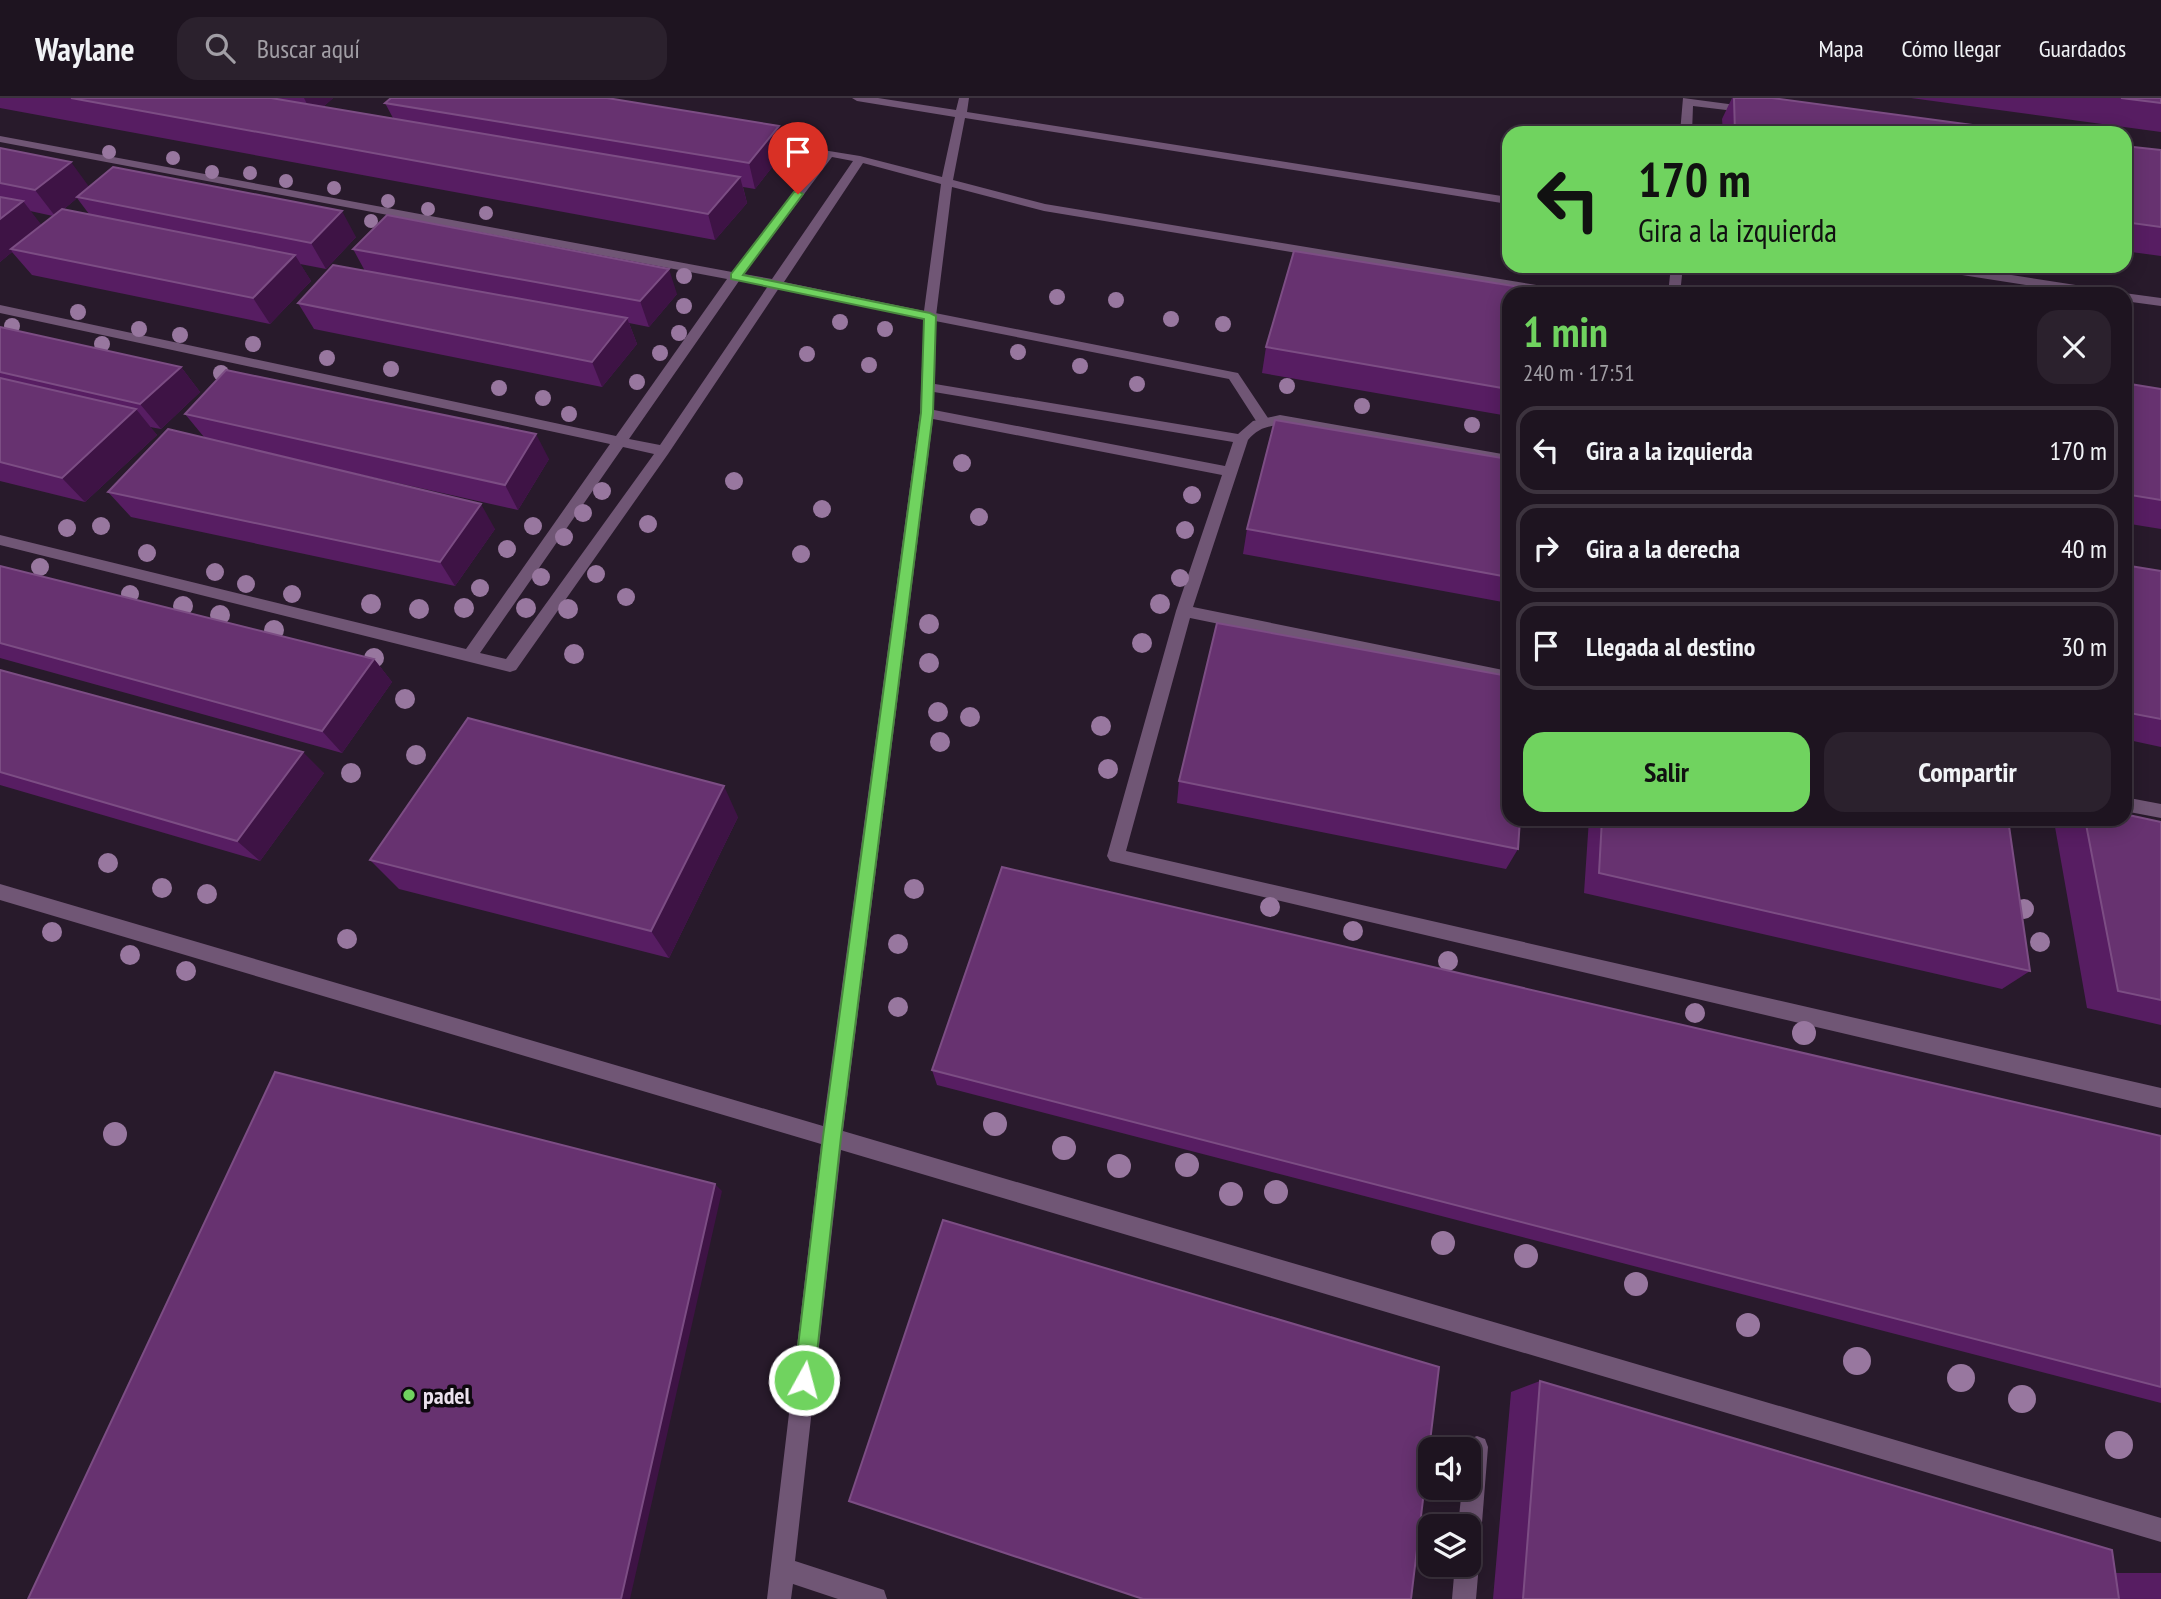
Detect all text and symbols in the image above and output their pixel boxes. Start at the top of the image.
search box [177,17,667,80]
text: Waylane [35,27,135,70]
icon: search [201,29,239,67]
text: Buscar aquí [257,32,360,65]
text: Mapa [1819,33,1864,64]
text: Cómo llegar [1902,33,2001,64]
text: Guardados [2039,33,2126,64]
pin [768,122,828,194]
icon: arrive [779,133,817,171]
text: 170 m [1638,147,1751,211]
icon: left [1523,154,1614,245]
text: Gira a la izquierda [1638,209,1837,251]
text: 1 min [1523,304,1608,359]
button: close [2037,310,2111,384]
text: 240 m · 17:51 [1523,358,1635,387]
icon: left [1527,431,1565,469]
text: Gira a la izquierda [1586,434,1753,467]
text: 170 m [2049,434,2107,467]
icon: right [1527,529,1565,567]
text: Gira a la derecha [1586,532,1740,565]
text: 40 m [2061,532,2107,565]
icon: arrive [1527,627,1565,665]
text: Llegada al destino [1586,630,1755,663]
text: 30 m [2061,630,2107,663]
button: Salir [1523,732,1810,812]
button: Compartir [1824,732,2111,812]
position arrow [767,1343,841,1417]
place label: padel [423,1380,471,1411]
marker: padel [401,1387,417,1403]
map controls [1418,1437,1481,1577]
button: sound [1418,1437,1481,1500]
button: layers [1418,1514,1481,1577]

